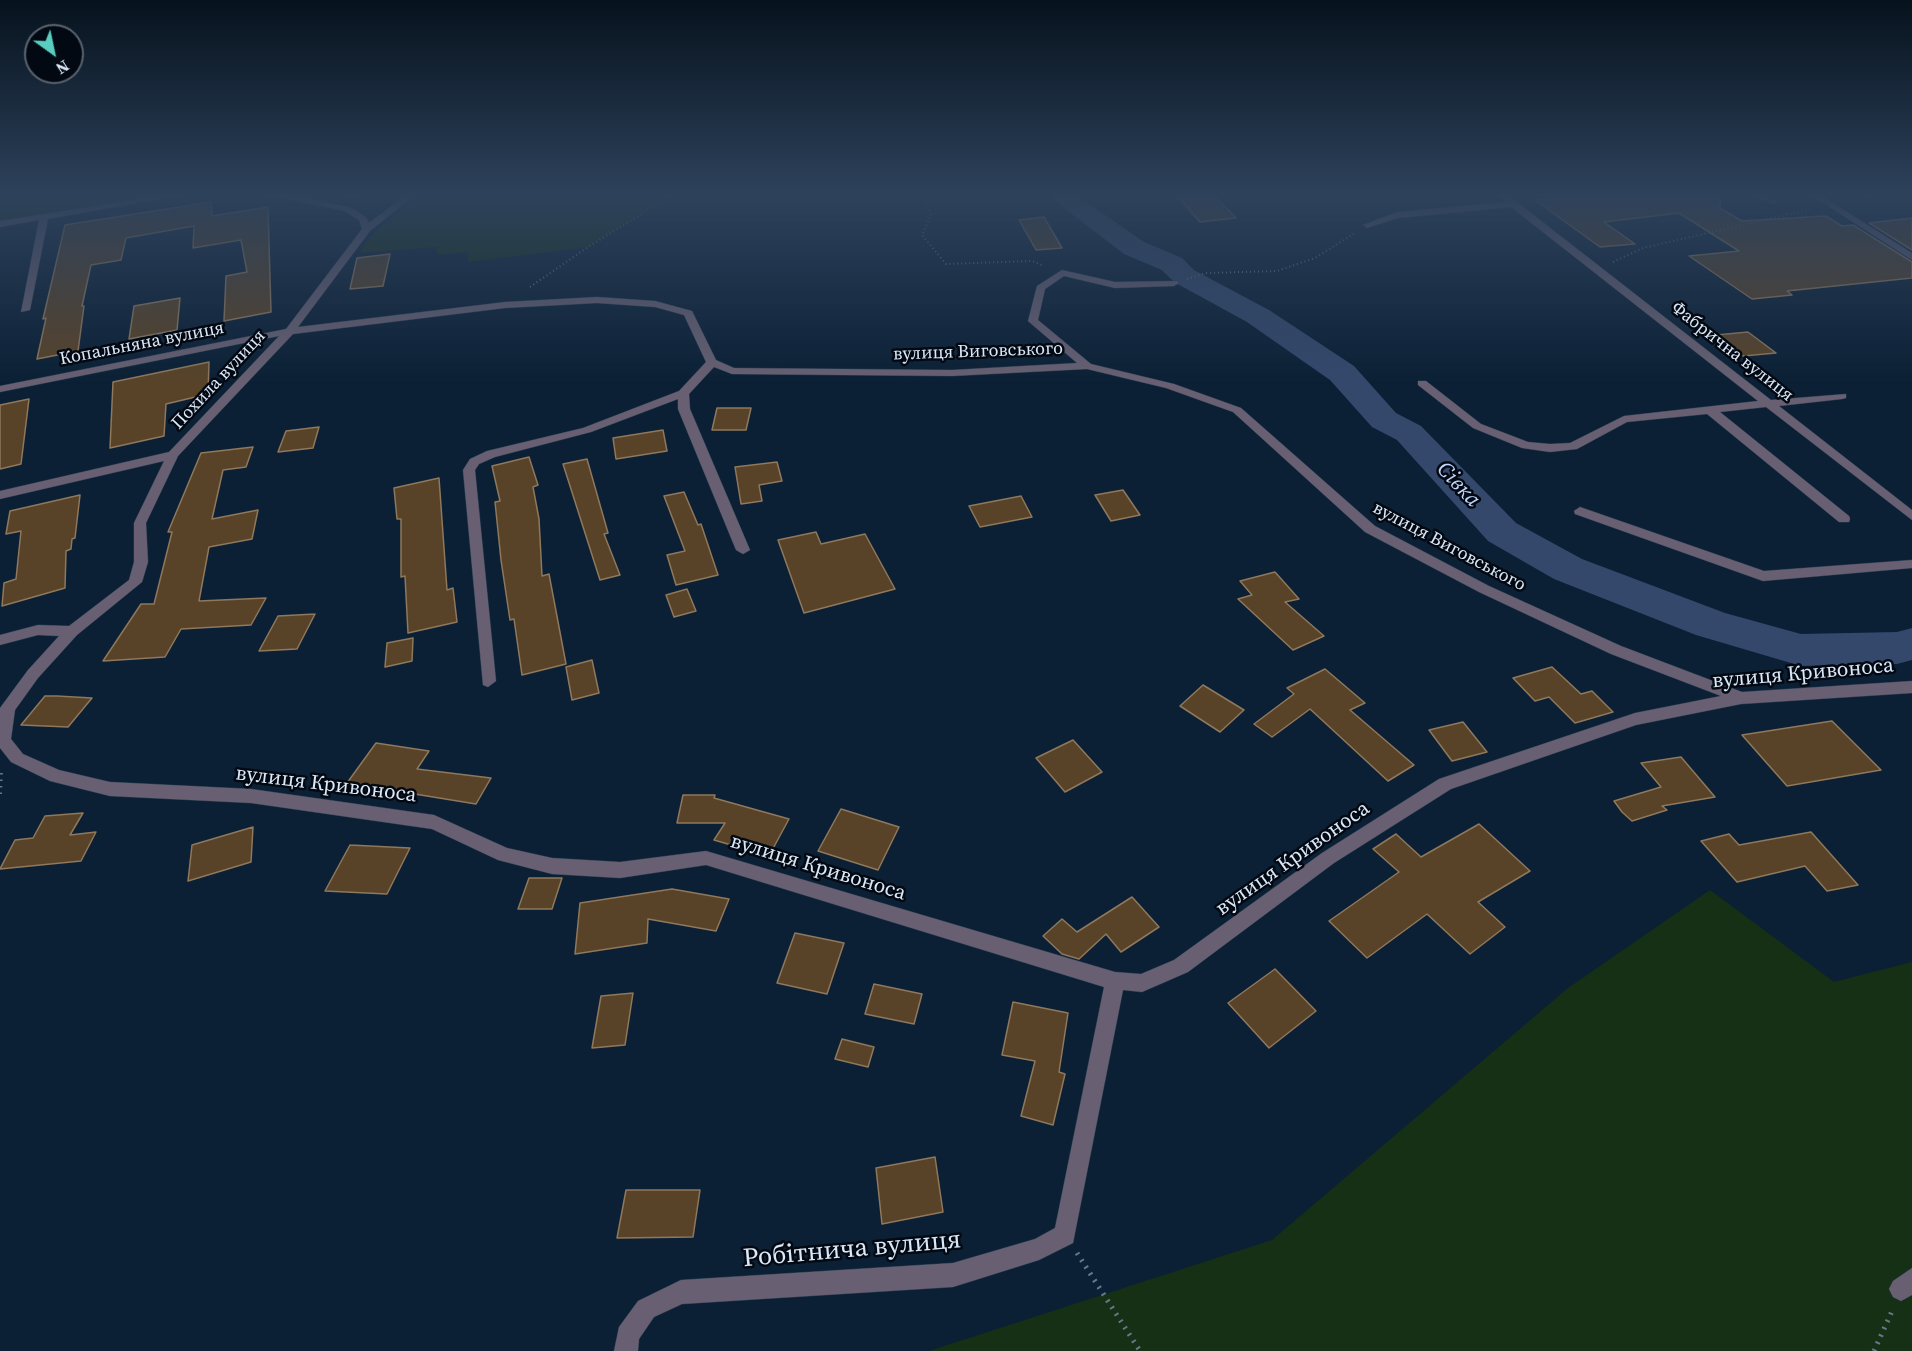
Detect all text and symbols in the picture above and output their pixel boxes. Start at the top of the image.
north arrow [24,24,84,84]
text: N [52,55,74,80]
street label: Фабрична вулиця [1667,298,1797,406]
street label: Копальняна вулиця [58,317,226,371]
street label: Похила вулиця [167,326,271,434]
street label: вулиця Виговського [893,338,1063,366]
water label: Сівка [1431,457,1485,513]
street label: вулиця Виговського [1369,498,1529,596]
street label: вулиця Кривоноса [1711,654,1895,694]
street label: вулиця Кривоноса [234,761,418,809]
street label: вулиця Кривоноса [1211,796,1375,922]
street label: вулиця Кривоноса [727,829,909,907]
street label: Робітнича вулиця [742,1225,962,1275]

